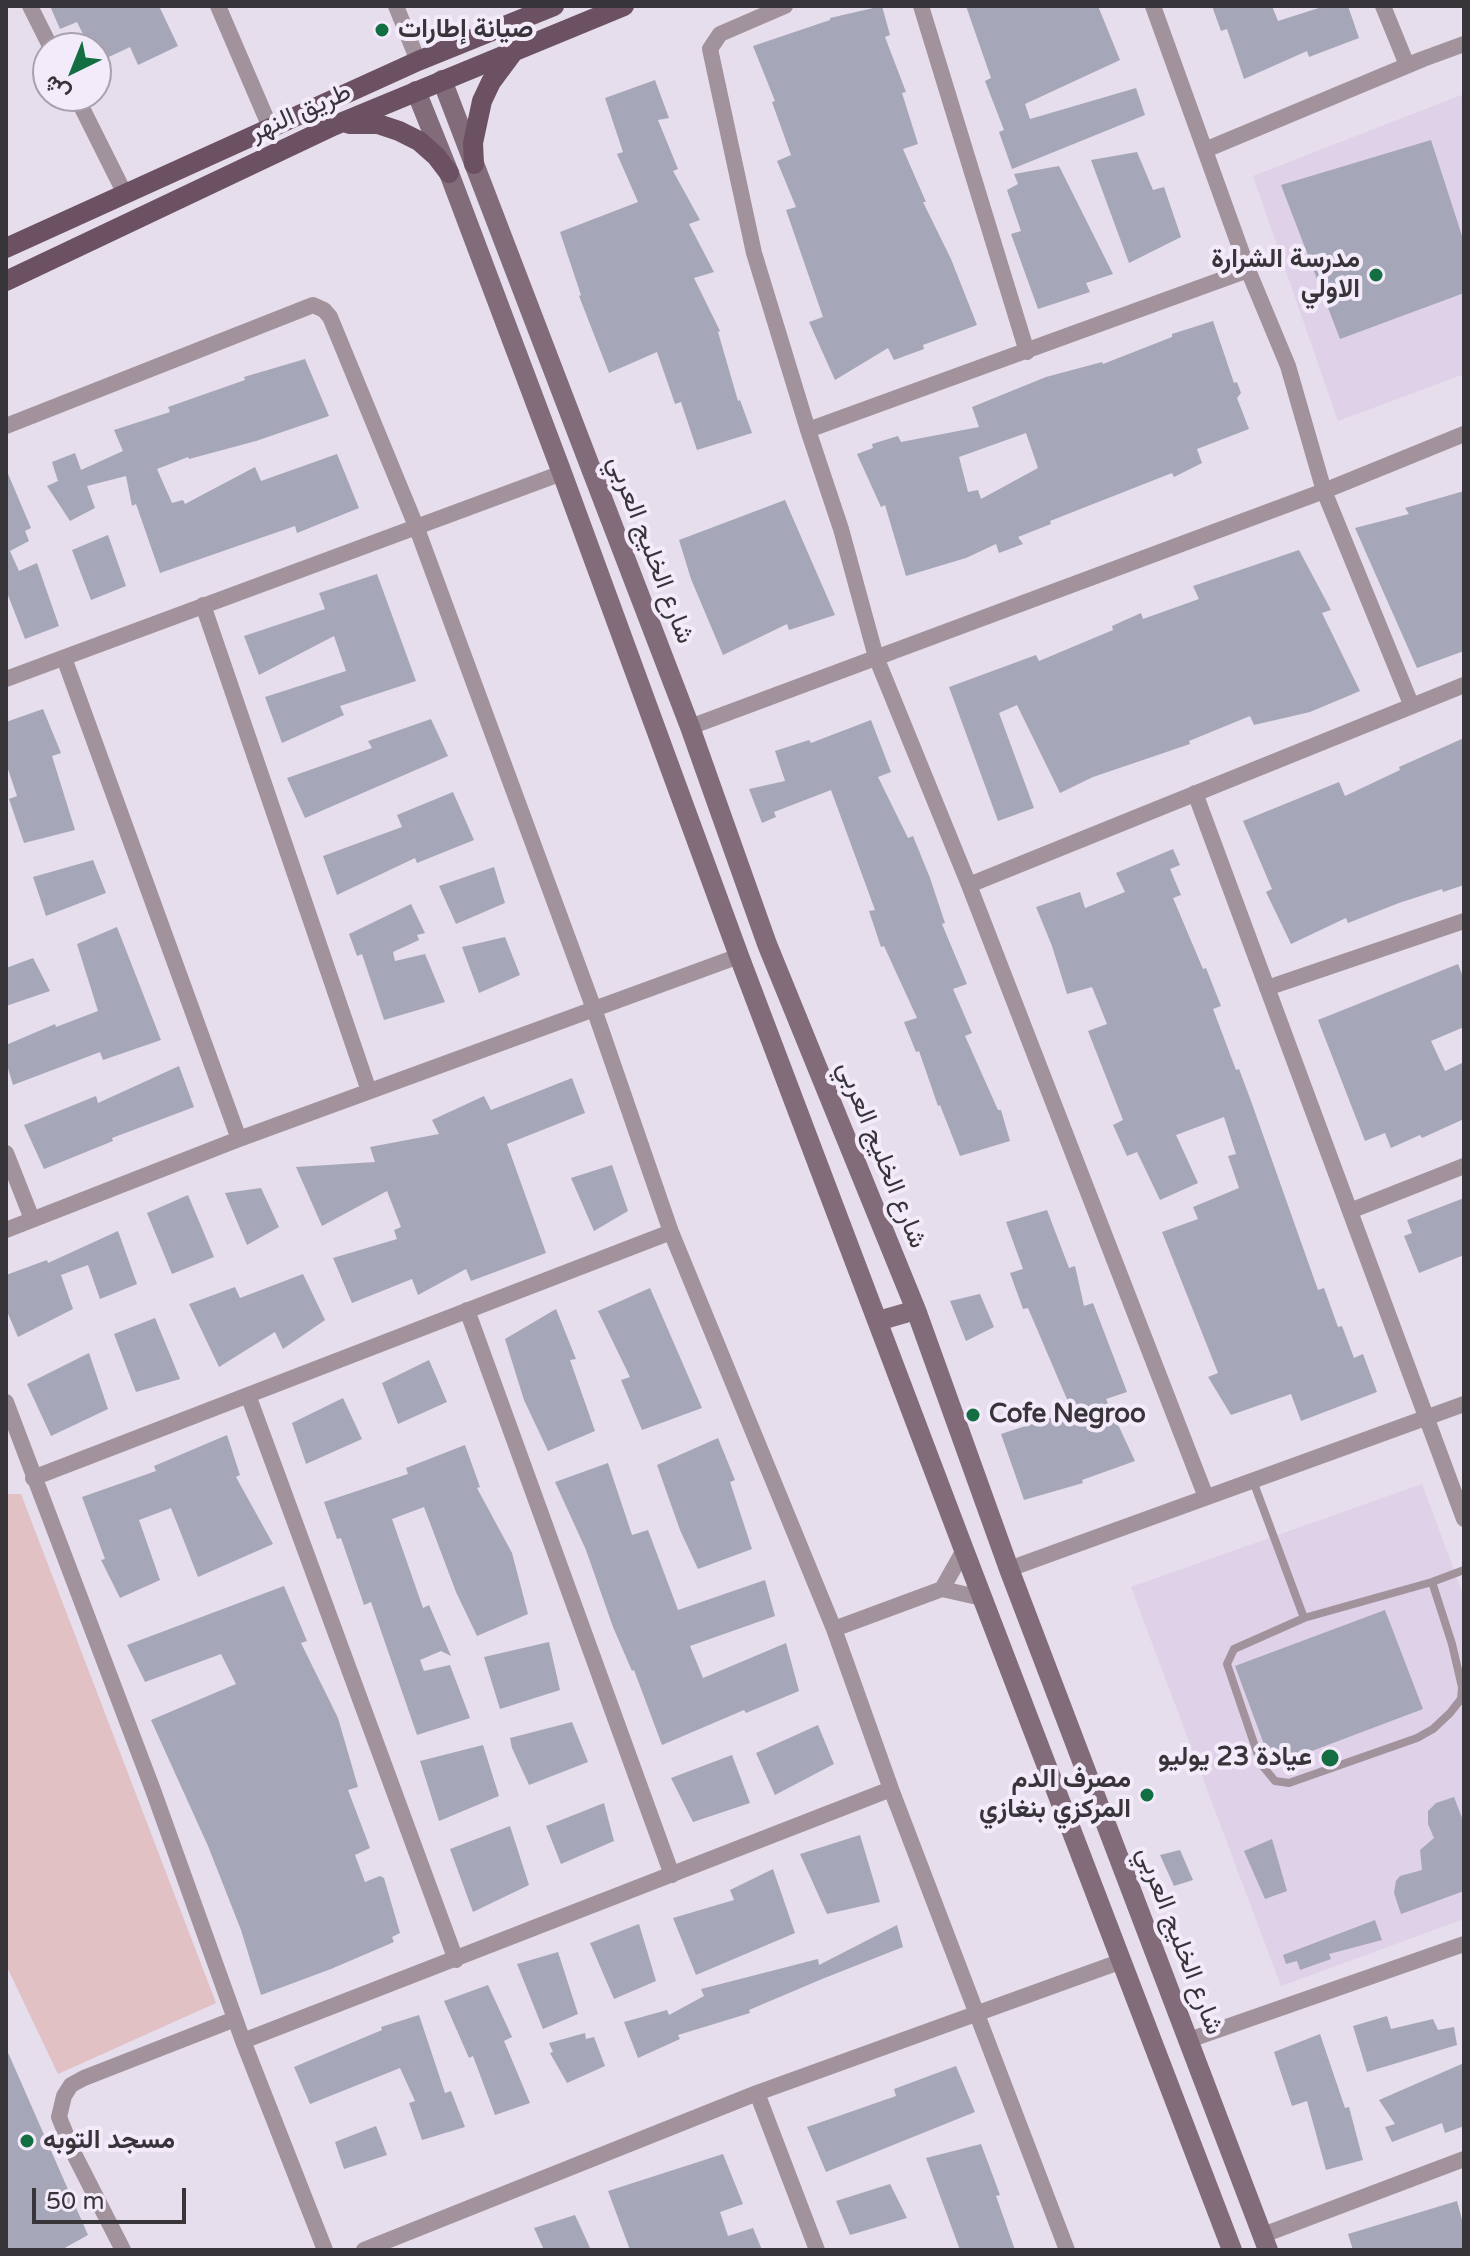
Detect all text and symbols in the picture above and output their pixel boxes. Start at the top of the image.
place label: صيانة إطارات [398,14,534,46]
marker: صيانة إطارات [373,21,391,39]
north arrow [32,32,112,112]
text: ش [38,70,76,107]
street label: طريق النهر [246,77,356,149]
place label: مدرسة الشرارة الاولي [1211,244,1360,306]
marker: مدرسة الشرارة الاولي [1367,266,1385,284]
street label: شارع الخليج العربي [600,452,700,648]
street label: شارع الخليج العربي [829,1057,933,1253]
place label: Cofe Negroo [989,1399,1146,1431]
marker: Cofe Negroo [964,1406,982,1424]
place label: عيادة 23 يوليو [1158,1742,1312,1774]
marker: عيادة 23 يوليو [1319,1747,1341,1769]
place label: مصرف الدم المركزي بنغازي [979,1764,1131,1826]
marker: مصرف الدم المركزي بنغازي [1138,1786,1156,1804]
street label: شارع الخليج العربي [1129,1843,1229,2039]
place label: مسجد التوبه [43,2125,175,2157]
marker: مسجد التوبه [18,2132,36,2150]
scale bar [36,2172,190,2222]
text: 50 m [46,2187,104,2216]

